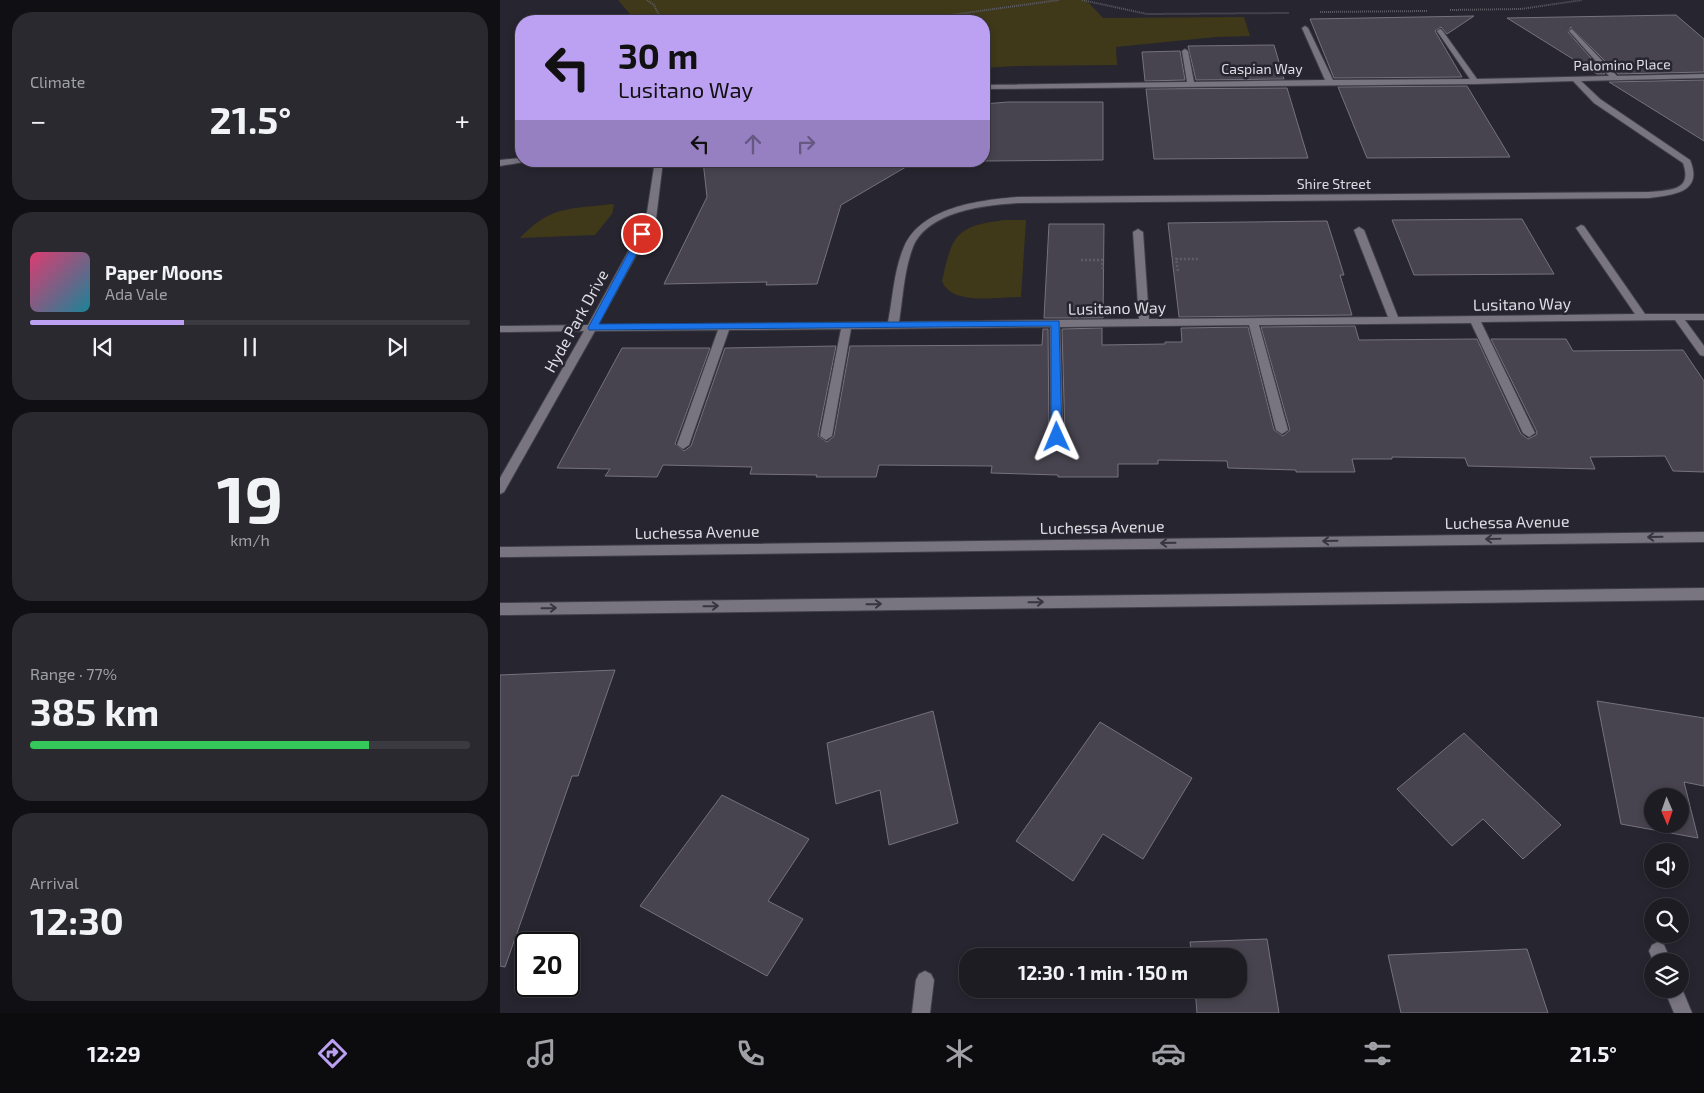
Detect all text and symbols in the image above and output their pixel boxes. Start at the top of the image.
text: 30 m [618,34,698,76]
icon: left [535,35,600,100]
street label: Palomino Place [1573,55,1671,74]
street label: Caspian Way [1221,60,1303,77]
text: Climate [30,72,85,91]
text: Lusitano Way [618,76,753,102]
text: 21.5° [210,96,291,142]
text: − [30,103,46,137]
text: + [455,103,470,137]
icon: left [686,130,714,158]
icon: ahead [739,130,767,158]
icon: right [792,130,820,158]
street label: Shire Street [1297,175,1371,192]
pin [621,213,663,255]
icon: arrive [628,220,656,248]
text: Paper Moons [105,261,223,284]
street label: Hyde Park Drive [539,266,612,375]
text: Ada Vale [105,284,168,303]
street label: Lusitano Way [1473,293,1572,314]
street label: Lusitano Way [1068,297,1167,318]
icon: previous [89,333,117,361]
icon: pause [236,333,264,361]
icon: next [383,333,411,361]
position arrow [1030,410,1082,462]
text: 19 [217,458,283,536]
street label: Luchessa Avenue [1444,511,1570,532]
street label: Luchessa Avenue [1039,516,1165,537]
street label: Luchessa Avenue [634,521,760,542]
text: km/h [230,530,270,549]
one-way arrow [1648,532,1664,542]
one-way arrow [1485,534,1502,544]
one-way arrow [1323,536,1339,546]
one-way arrow [1160,538,1176,548]
one-way arrow [1028,598,1044,607]
one-way arrow [865,600,881,609]
one-way arrow [702,601,719,611]
one-way arrow [540,603,556,613]
text: Range · 77% [30,664,117,683]
text: 385 km [30,688,159,734]
north arrow [1644,788,1689,832]
map controls [1644,788,1689,998]
button: sound [1644,843,1689,888]
text: Arrival [30,873,79,892]
text: 12:30 [30,897,124,943]
button: search [1644,898,1689,943]
speed limit sign: 20 [515,932,580,997]
button: layers [1644,953,1689,998]
text: 12:30 · 1 min · 150 m [1018,961,1188,984]
icon: directions [315,1036,350,1071]
icon: music [524,1036,559,1071]
icon: phone [733,1036,768,1071]
icon: climate [942,1036,977,1071]
icon: car [1151,1036,1186,1071]
icon: filters [1360,1036,1395,1071]
text: 12:29 [87,1040,141,1066]
text: 21.5° [1570,1040,1617,1066]

